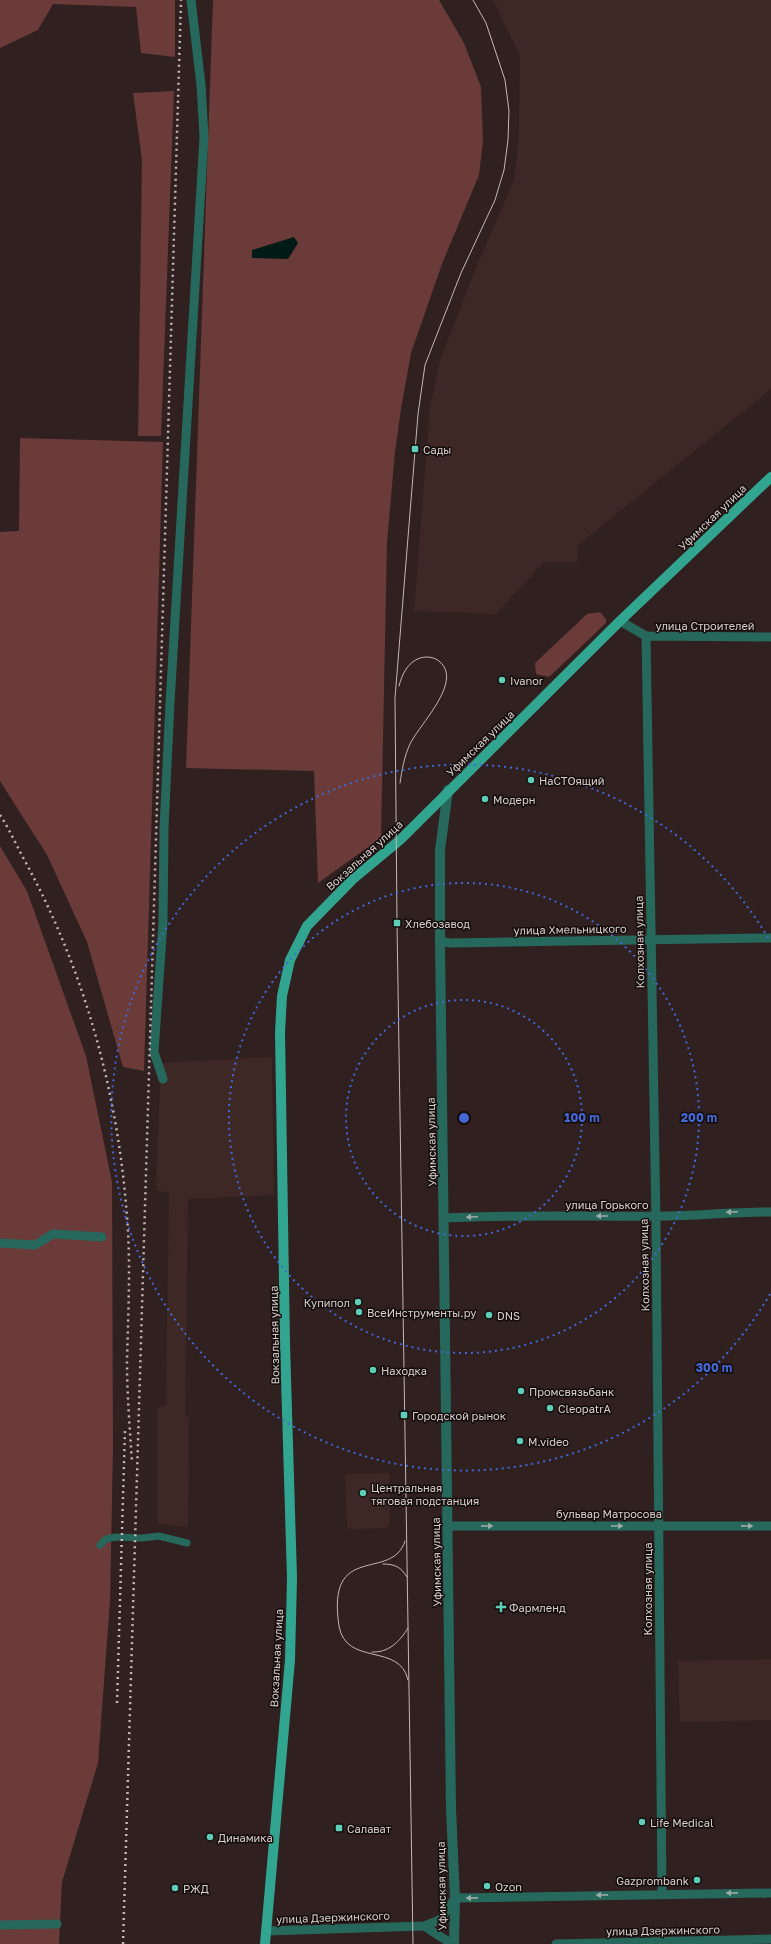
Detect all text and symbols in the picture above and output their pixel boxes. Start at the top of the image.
place label: Сады [423,443,451,456]
marker: Сады [410,444,420,454]
street label: Уфимская улица [675,481,749,553]
street label: улица Строителей [656,619,755,632]
place label: Ivanor [510,674,544,687]
marker: Ivanor [497,675,507,685]
street label: Уфимская улица [443,707,517,779]
place label: НаСТОящий [539,774,605,787]
marker: НаСТОящий [526,775,536,785]
place label: Модерн [493,793,535,806]
marker: Модерн [480,794,490,804]
street label: Вокзальная улица [323,817,405,893]
street label: Колхозная улица [632,895,646,989]
place label: Хлебозавод [405,917,470,930]
marker: Хлебозавод [392,918,402,928]
street label: улица Хмельницкого [513,922,627,936]
street label: Уфимская улица [424,1097,438,1187]
text: 100 m [564,1110,600,1125]
text: 200 m [681,1110,717,1125]
centre of rings [457,1111,471,1125]
street label: улица Горького [565,1198,649,1211]
one-way arrow [725,1209,738,1215]
one-way arrow [595,1213,608,1219]
one-way arrow [466,1214,478,1221]
street label: Колхозная улица [637,1218,651,1312]
street label: Вокзальная улица [267,1286,281,1384]
place label: Купипол [304,1296,350,1309]
marker: Купипол [353,1297,363,1307]
place label: ВсеИнструменты.ру [367,1306,476,1319]
marker: ВсеИнструменты.ру [354,1307,364,1317]
place label: DNS [497,1309,520,1322]
marker: DNS [484,1310,494,1320]
text: 300 m [696,1360,732,1375]
place label: Находка [381,1364,427,1377]
marker: Находка [368,1365,378,1375]
place label: Промсвязьбанк [529,1385,615,1398]
marker: Промсвязьбанк [516,1386,526,1396]
place label: CleopatrA [558,1402,611,1415]
marker: CleopatrA [545,1403,555,1413]
place label: Городской рынок [412,1409,507,1422]
marker: Городской рынок [399,1410,409,1420]
place label: M.video [528,1435,569,1448]
marker: M.video [515,1436,525,1446]
place label: Центральная тяговая подстанция [371,1481,479,1507]
marker: Центральная тяговая подстанция [358,1488,368,1498]
street label: бульвар Матросова [556,1507,662,1520]
street label: Уфимская улица [429,1517,443,1607]
one-way arrow [481,1523,494,1529]
one-way arrow [611,1523,624,1529]
one-way arrow [741,1523,754,1529]
street label: Колхозная улица [641,1543,654,1635]
place label: Фармленд [509,1601,566,1614]
marker: Фармленд [496,1602,506,1612]
street label: Вокзальная улица [267,1608,285,1708]
place label: Life Medical [650,1816,714,1829]
marker: Life Medical [637,1817,647,1827]
place label: Салават [347,1822,392,1835]
marker: Салават [334,1823,344,1833]
place label: Динамика [218,1831,273,1844]
marker: Динамика [205,1832,215,1842]
street label: Уфимская улица [434,1841,448,1931]
place label: Gazprombank [616,1874,689,1887]
marker: Gazprombank [692,1875,702,1885]
place label: Ozon [495,1880,522,1893]
marker: Ozon [482,1881,492,1891]
place label: РЖД [183,1882,209,1895]
marker: РЖД [170,1883,180,1893]
one-way arrow [725,1890,738,1896]
one-way arrow [595,1892,608,1898]
one-way arrow [465,1895,478,1901]
street label: улица Дзержинского [276,1908,391,1925]
street label: улица Дзержинского [606,1922,721,1937]

